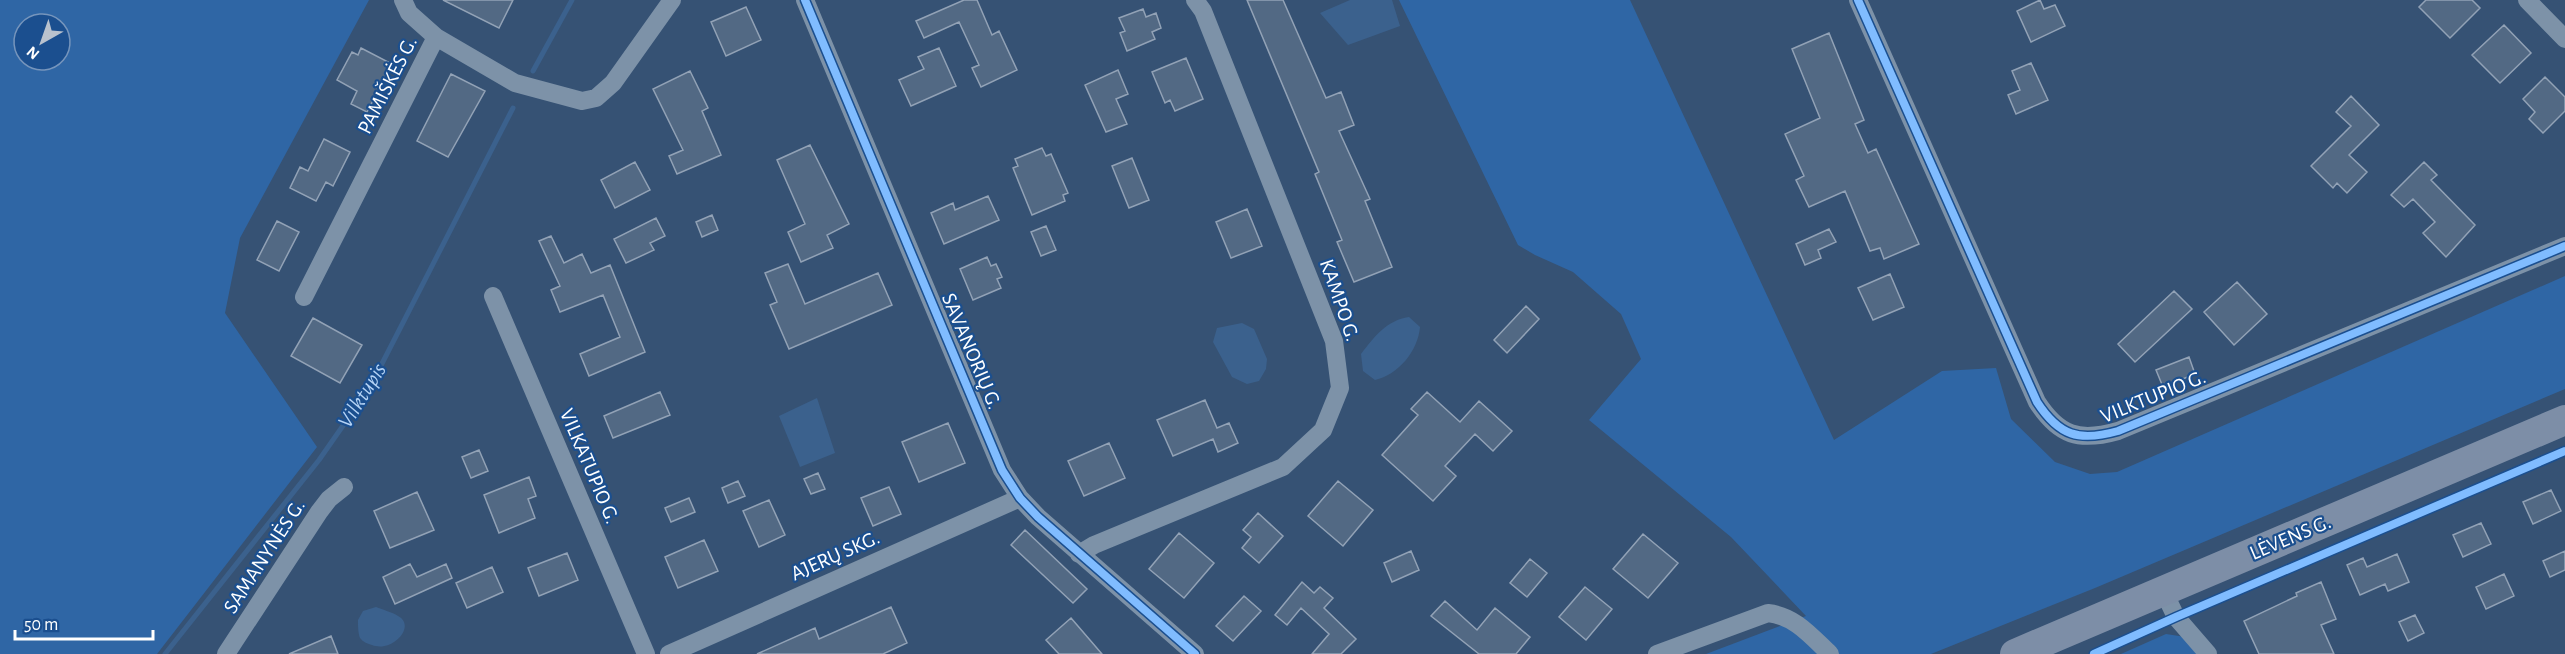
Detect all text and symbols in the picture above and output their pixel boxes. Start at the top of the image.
north arrow [12,12,72,72]
street label: PAMIŠKĖS G. [352,32,421,137]
text: N [24,43,42,62]
street label: KAMPO G. [1316,256,1363,344]
street label: SAVANORIŲ G. [938,290,1005,412]
water label: Vilktupis [334,360,391,432]
street label: VILKTUPIO G. [2098,366,2209,427]
street label: VILKATUPIO G. [556,406,623,527]
street label: SAMANYNĖS G. [219,495,309,617]
street label: LĖVENS G. [2246,510,2334,564]
street label: AJERŲ SKG. [788,527,883,584]
scale bar [15,603,153,641]
text: 50 m [24,616,58,634]

